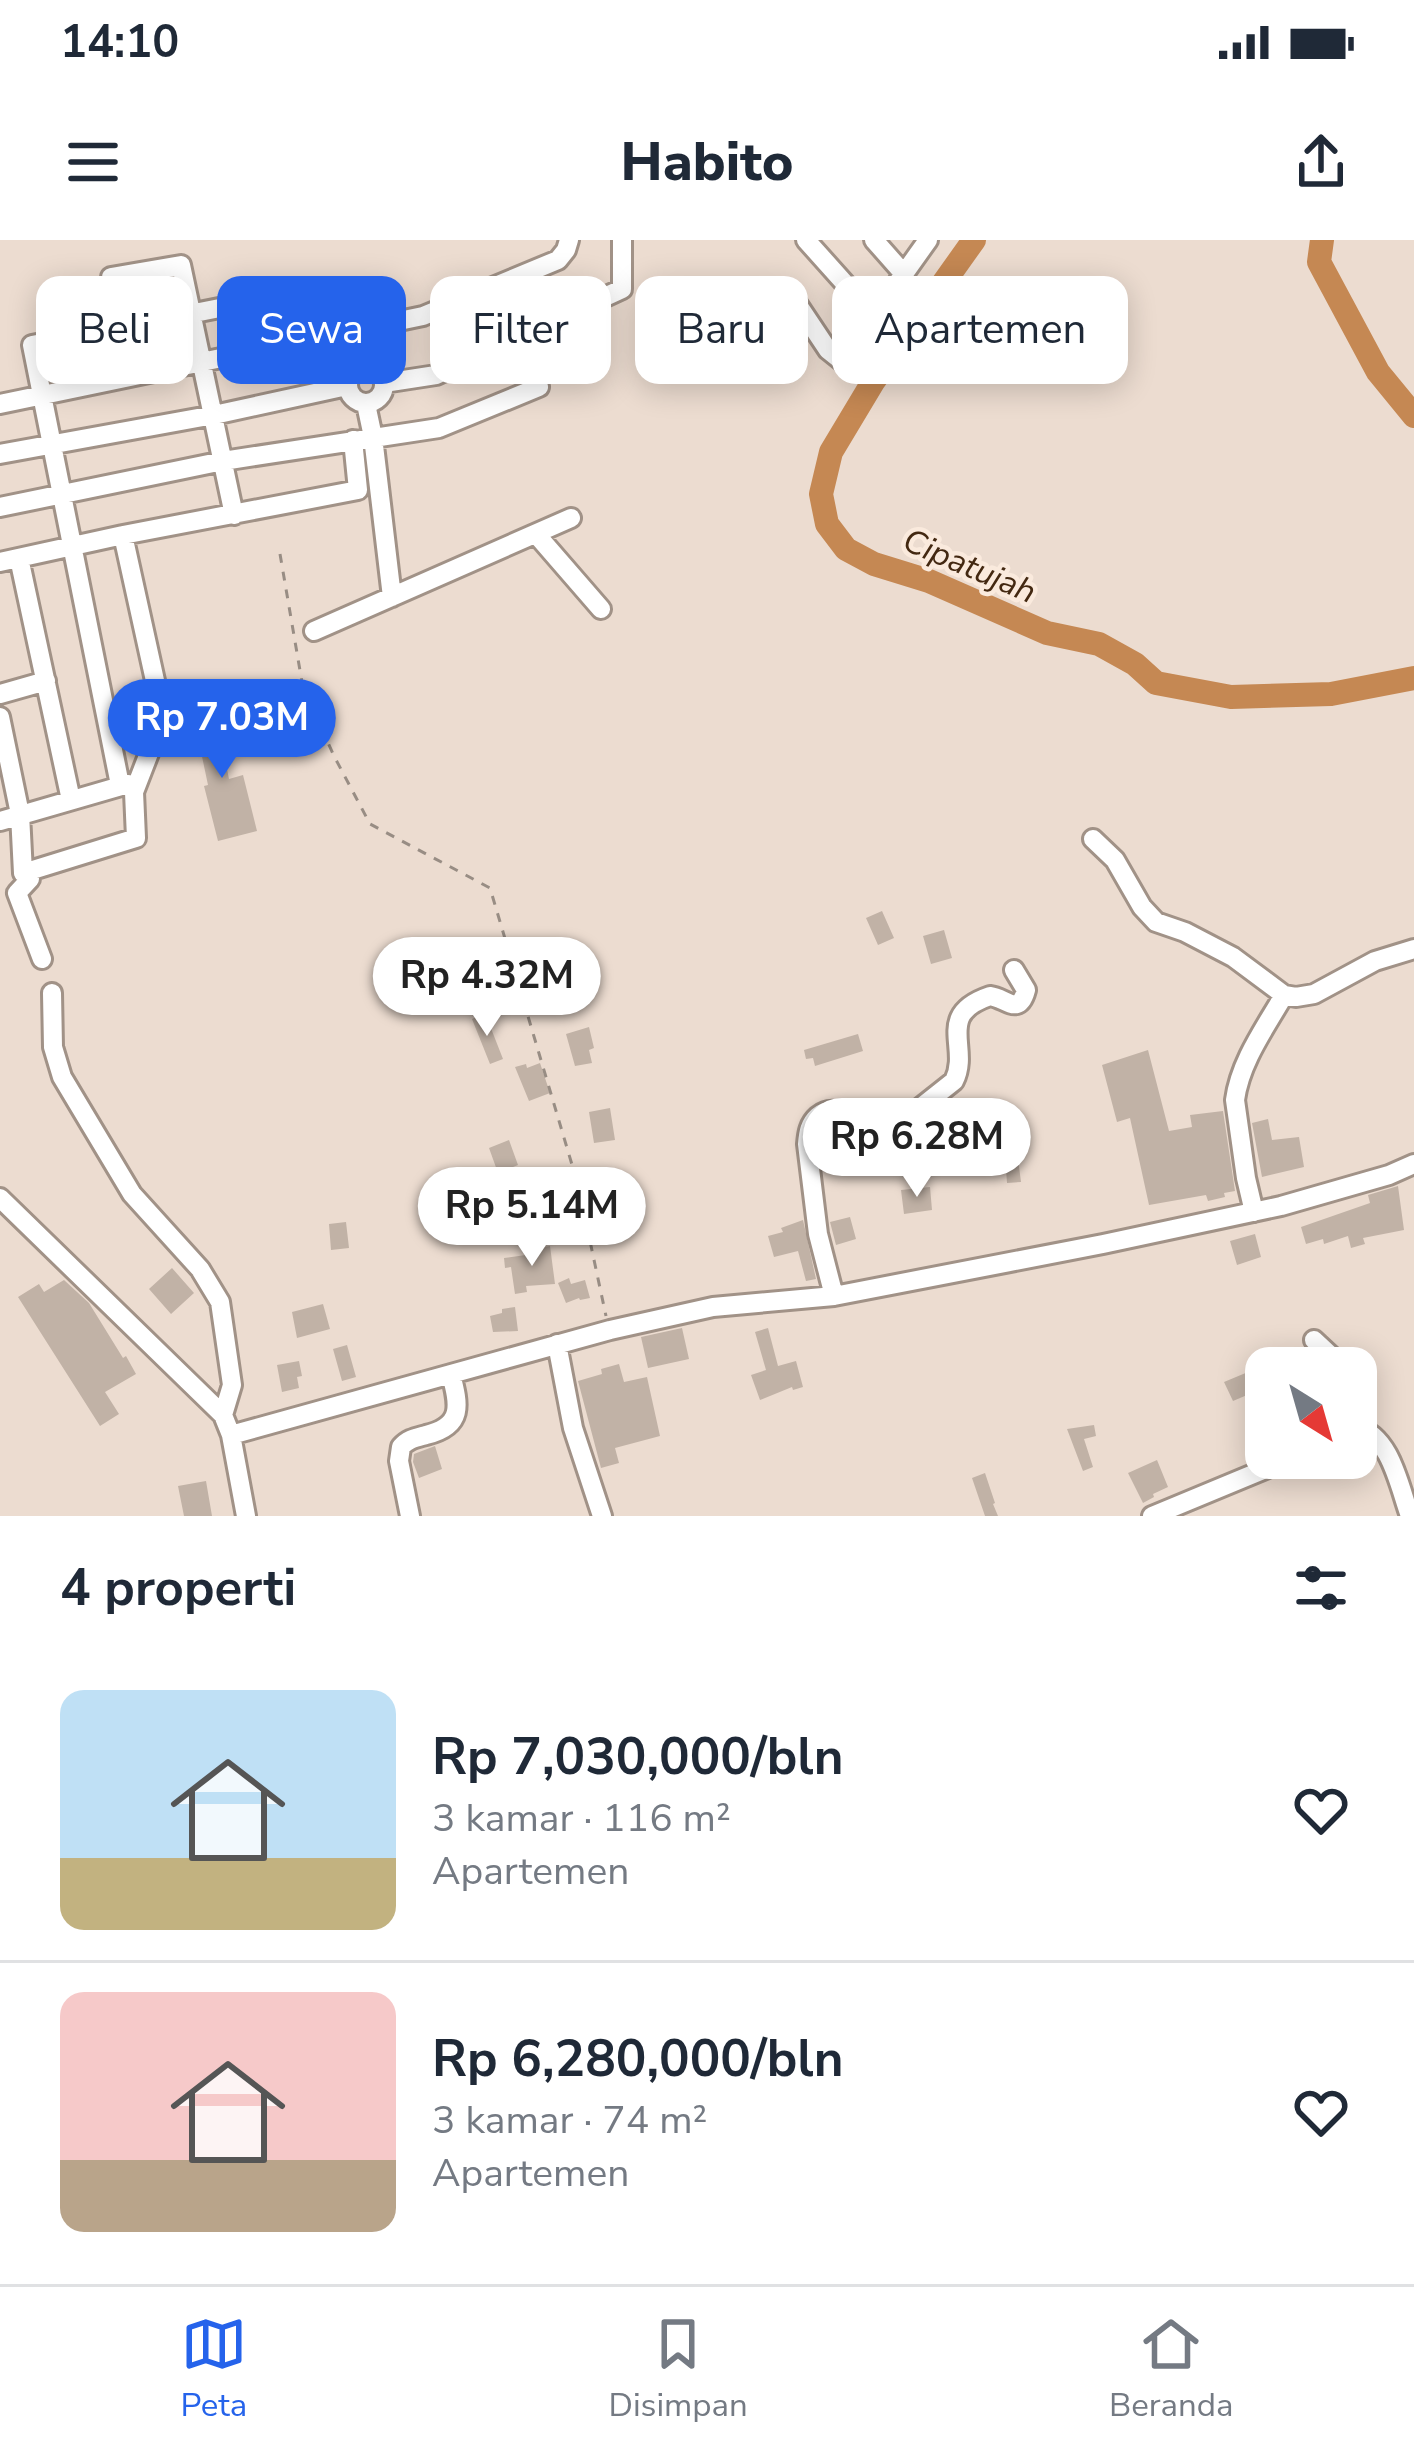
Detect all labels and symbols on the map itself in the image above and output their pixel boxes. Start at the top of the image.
water label: Cipatujah [896,518,1043,615]
pin: Rp 7.03M [98,679,346,781]
pin: Rp 4.32M [363,937,611,1039]
pin: Rp 6.28M [793,1098,1041,1200]
pin: Rp 5.14M [408,1167,656,1269]
north arrow [1245,1347,1377,1479]

